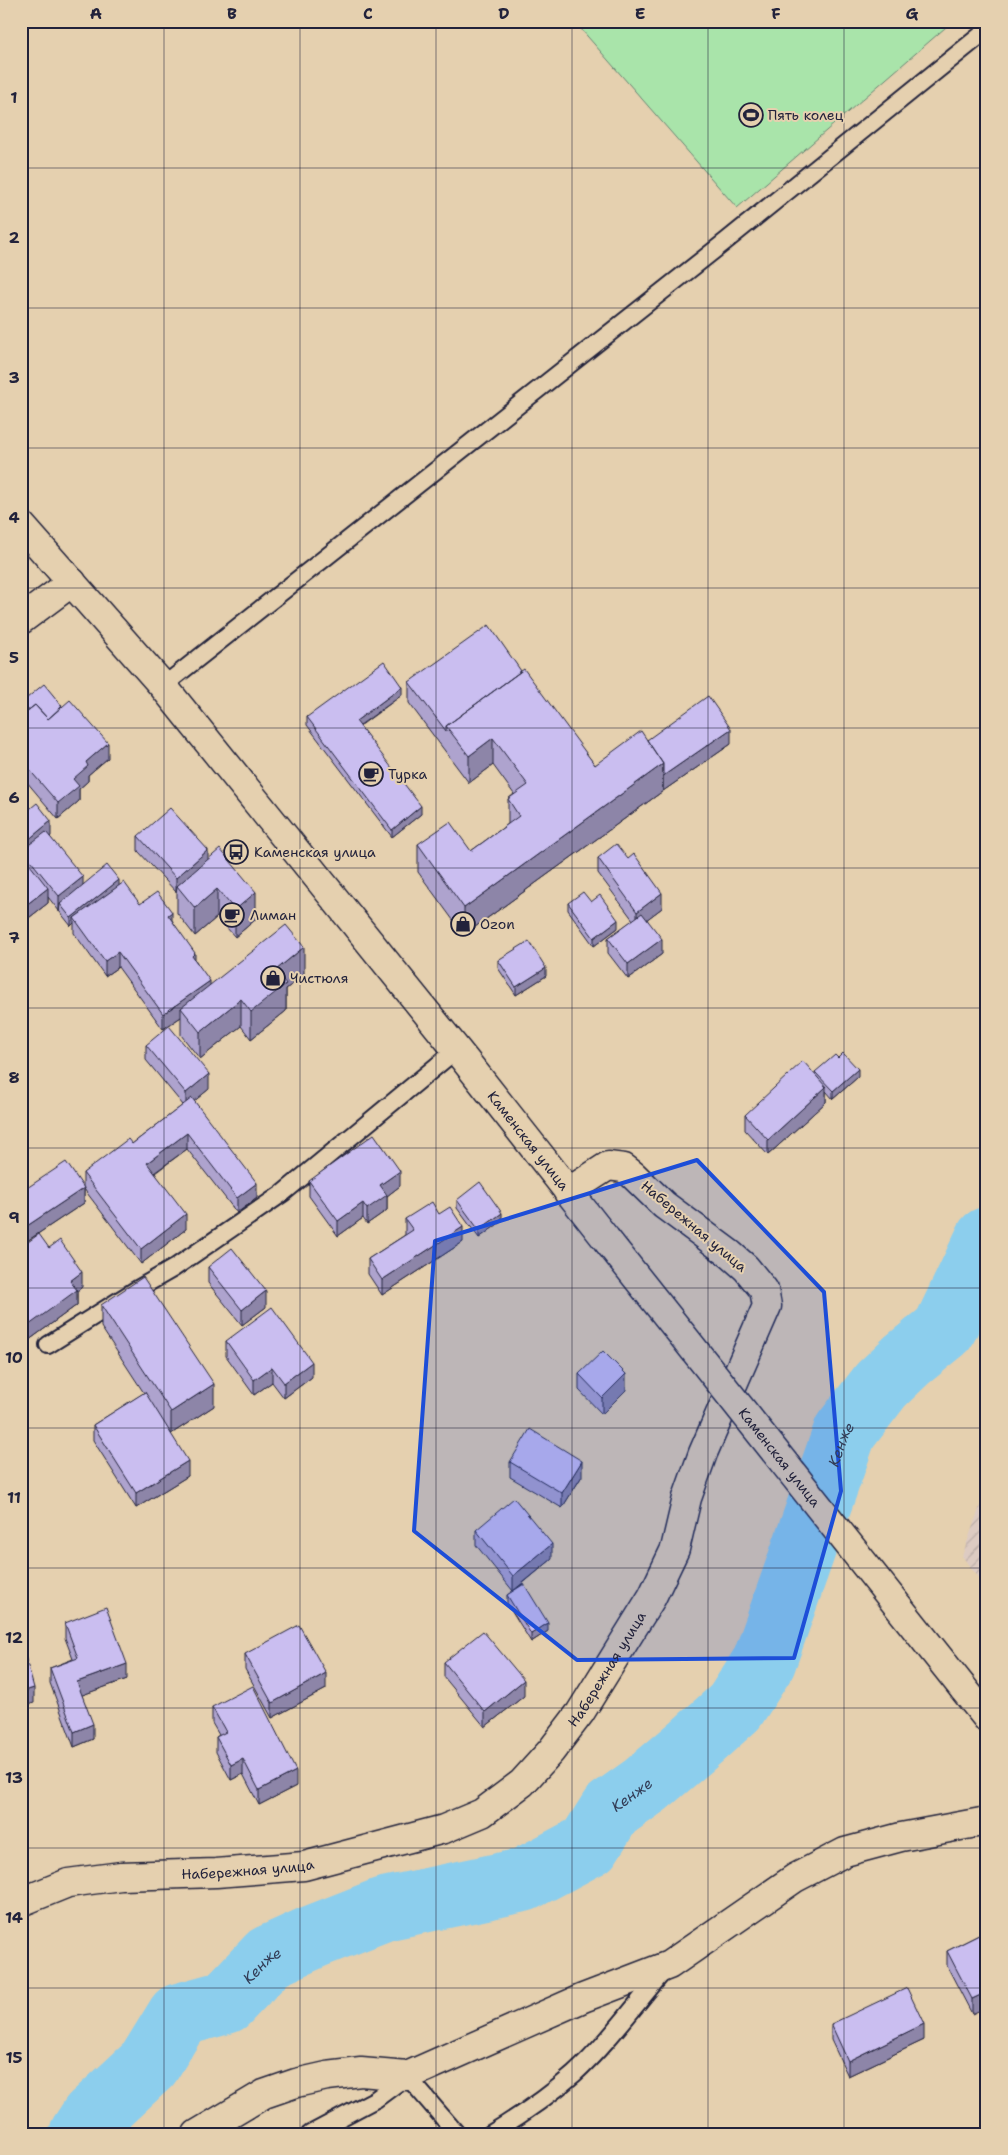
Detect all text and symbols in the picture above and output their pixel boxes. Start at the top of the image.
text: A [90,3,102,24]
text: B [227,3,237,24]
text: C [363,3,373,24]
text: D [498,3,510,24]
text: E [635,3,645,24]
text: F [771,3,781,24]
text: G [906,3,919,24]
text: 1 [10,87,18,108]
sports icon: Пять колец [738,102,764,128]
place label: Пять колец [768,106,844,124]
text: 2 [8,227,20,248]
text: 3 [8,367,20,388]
text: 4 [8,507,20,528]
text: 5 [9,647,19,668]
cafe icon: Турка [358,761,384,787]
place label: Турка [388,765,427,783]
text: 6 [8,787,20,808]
bus stop icon: Каменская улица [223,839,249,865]
place label: Каменская улица [254,843,376,861]
cafe icon: Лиман [219,902,245,928]
place label: Лиман [250,906,296,924]
shop icon: Ozon [450,911,476,937]
place label: Ozon [480,915,515,933]
text: 7 [8,927,20,948]
shop icon: Чистюля [260,965,286,991]
place label: Чистюля [290,969,348,987]
text: 8 [8,1067,20,1088]
street label: Каменская улица [484,1087,573,1194]
street label: Набережная улица [637,1176,751,1276]
text: 9 [8,1207,20,1228]
text: 10 [5,1347,23,1368]
street label: Каменская улица [735,1404,825,1511]
water label: Кенже [824,1418,859,1469]
text: 11 [7,1487,21,1508]
street label: Набережная улица [564,1608,650,1730]
text: 12 [5,1627,23,1648]
text: 13 [5,1767,23,1788]
water label: Кенже [607,1774,657,1817]
street label: Набережная улица [181,1855,316,1883]
text: 14 [5,1907,23,1928]
water label: Кенже [238,1943,285,1988]
text: 15 [5,2047,23,2068]

